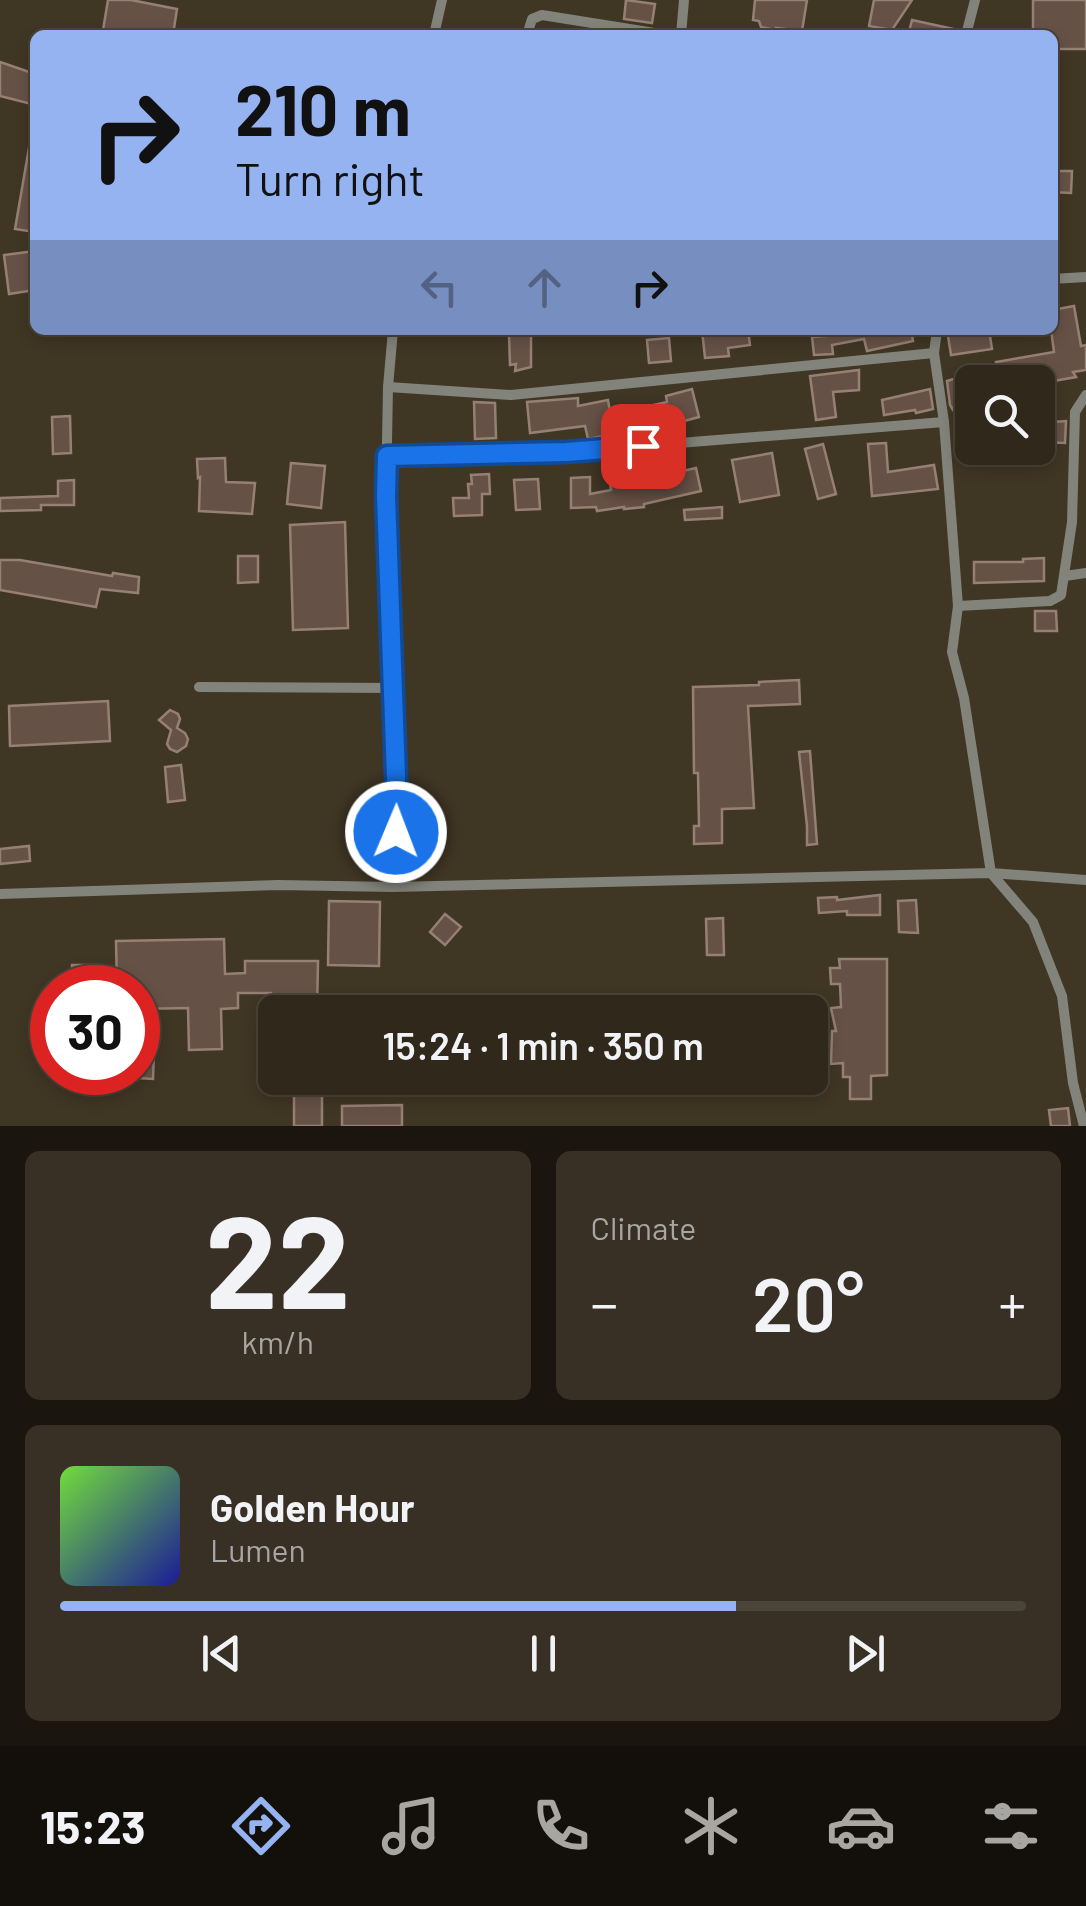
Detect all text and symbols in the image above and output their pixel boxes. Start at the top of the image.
text: 210 m [235,66,411,150]
icon: right [70,70,200,200]
text: Turn right [235,151,425,205]
icon: left [412,260,467,315]
icon: ahead [517,260,572,315]
icon: right [622,260,677,315]
map controls [955,365,1055,465]
button: search [955,365,1055,465]
pin [601,404,686,489]
icon: arrive [616,419,671,474]
position arrow [344,780,448,884]
speed limit sign: 30 [30,965,160,1095]
text: 15:24 · 1 min · 350 m [382,1022,704,1068]
text: 22 [205,1179,351,1335]
text: Climate [591,1208,696,1246]
text: 20° [752,1257,864,1347]
text: − [591,1269,618,1335]
text: + [998,1269,1026,1335]
text: km/h [242,1322,314,1360]
text: Golden Hour [210,1484,415,1530]
text: Lumen [210,1530,306,1568]
icon: previous [194,1626,249,1681]
icon: pause [516,1626,571,1681]
icon: next [838,1626,893,1681]
icon: directions [226,1791,296,1861]
icon: music [376,1791,446,1861]
icon: phone [526,1791,596,1861]
icon: climate [676,1791,746,1861]
icon: car [826,1791,896,1861]
icon: filters [976,1791,1046,1861]
text: 15:23 [40,1799,145,1853]

